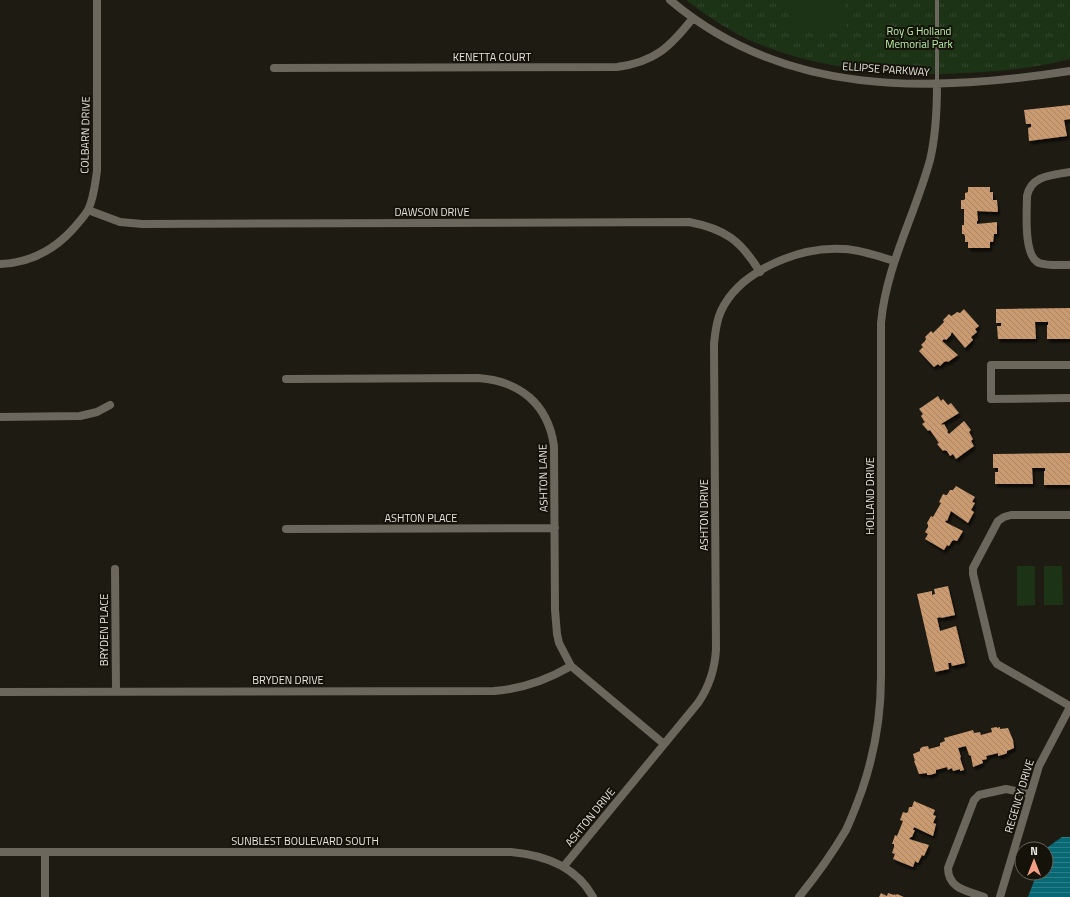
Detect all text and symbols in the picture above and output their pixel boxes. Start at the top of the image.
park label: Roy G Holland Memorial Park [885,23,953,52]
street label: KENETTA COURT [453,49,531,65]
street label: ELLIPSE PARKWAY [842,58,930,80]
street label: COLBARN DRIVE [76,96,94,174]
street label: DAWSON DRIVE [394,204,470,220]
street label: ASHTON LANE [534,444,552,512]
street label: HOLLAND DRIVE [862,457,878,535]
street label: ASHTON DRIVE [696,479,712,551]
street label: ASHTON PLACE [385,510,457,526]
street label: BRYDEN PLACE [96,594,112,666]
street label: BRYDEN DRIVE [252,672,324,688]
street label: REGENCY DRIVE [1000,757,1038,835]
street label: ASHTON DRIVE [561,784,619,850]
street label: SUNBLEST BOULEVARD SOUTH [231,833,379,849]
north arrow [1014,841,1054,881]
text: N [1030,843,1038,859]

